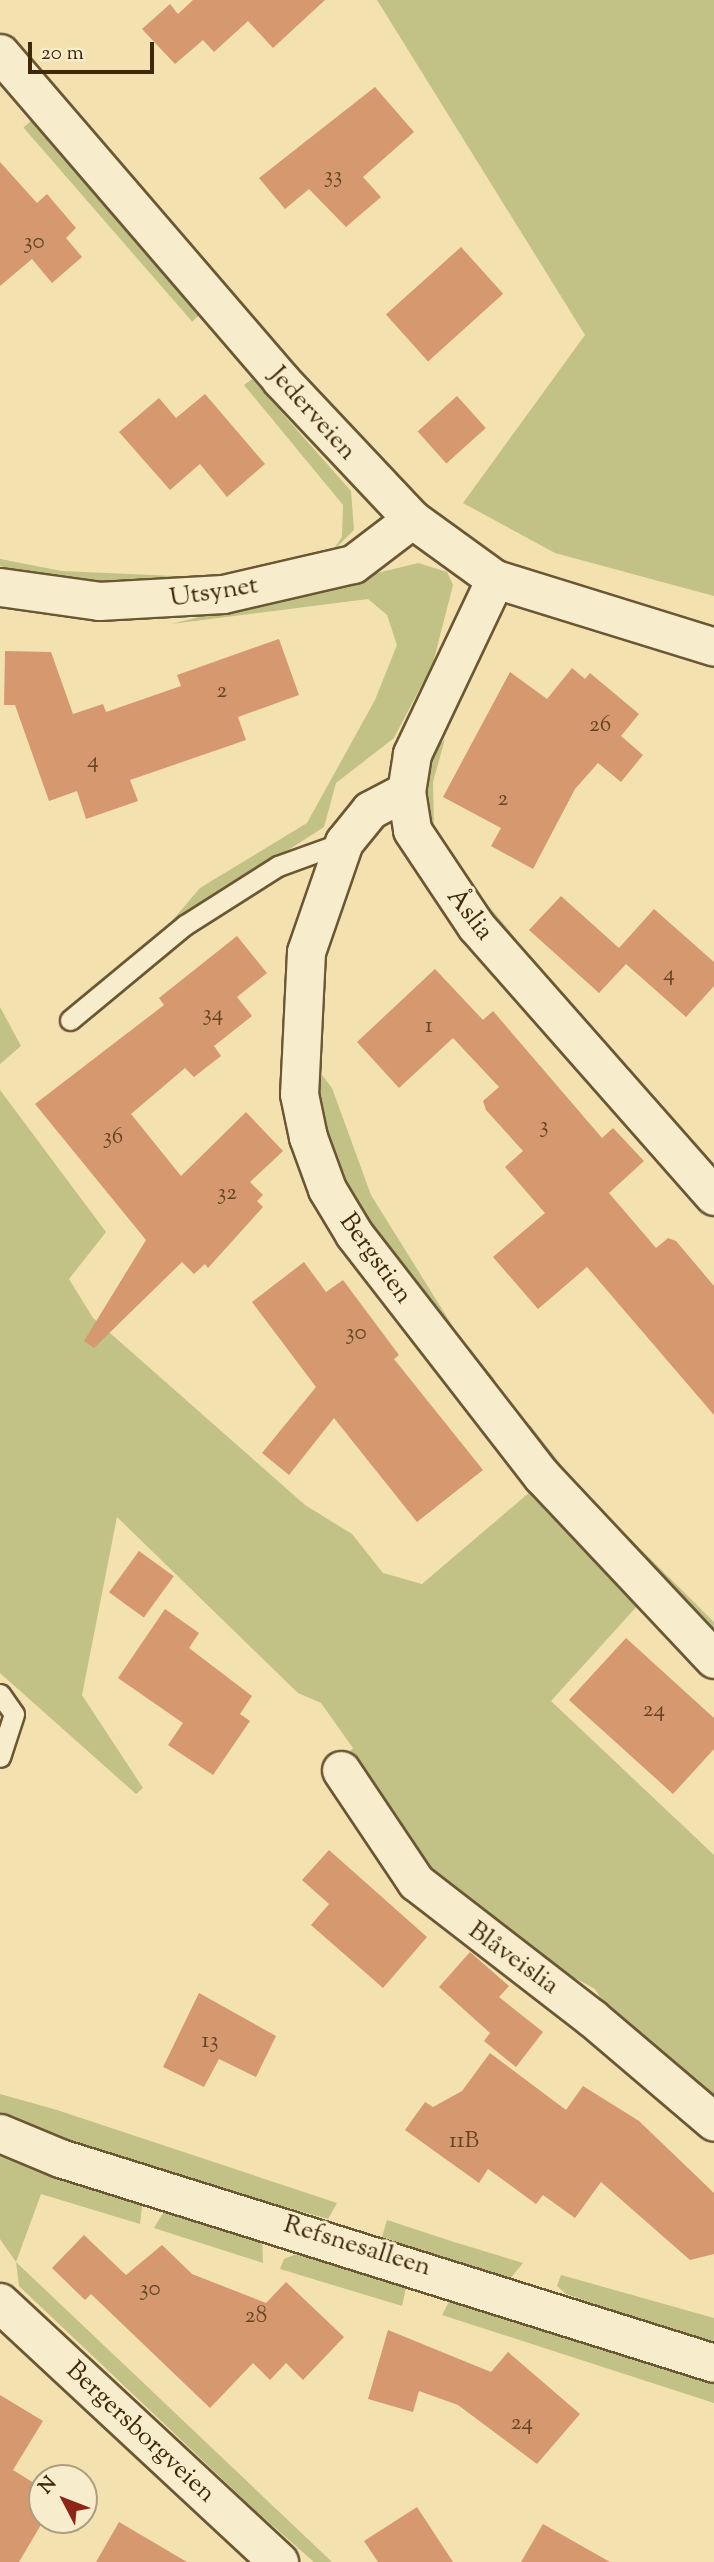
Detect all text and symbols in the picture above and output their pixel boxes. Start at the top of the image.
scale bar [32,28,158,72]
text: 20 m [41,39,84,69]
house number: 33 [324,163,342,191]
house number: 30 [23,229,45,257]
street label: Jederveien [262,361,362,467]
street label: Utsynet [167,571,261,615]
house number: 2 [217,678,227,706]
house number: 26 [589,712,611,740]
house number: 4 [87,748,99,776]
house number: 2 [498,786,508,814]
street label: Åslia [439,883,499,947]
house number: 4 [663,961,675,989]
house number: 34 [203,1001,223,1029]
house number: 1 [425,1013,433,1041]
house number: 3 [539,1113,549,1141]
house number: 36 [103,1124,123,1152]
house number: 32 [217,1180,237,1208]
street label: Bergstien [332,1207,418,1311]
house number: 30 [345,1320,367,1348]
house number: 24 [643,1697,665,1725]
street label: Blåveislia [462,1916,564,2002]
house number: 13 [201,2028,219,2056]
house number: 11B [449,2128,479,2156]
street label: Refsnesalleen [280,2210,434,2284]
house number: 30 [139,2276,161,2304]
house number: 28 [245,2303,267,2331]
street label: Bergersborgveien [59,2356,221,2510]
house number: 24 [511,2410,533,2438]
north arrow [28,2464,98,2534]
text: N [33,2471,64,2501]

